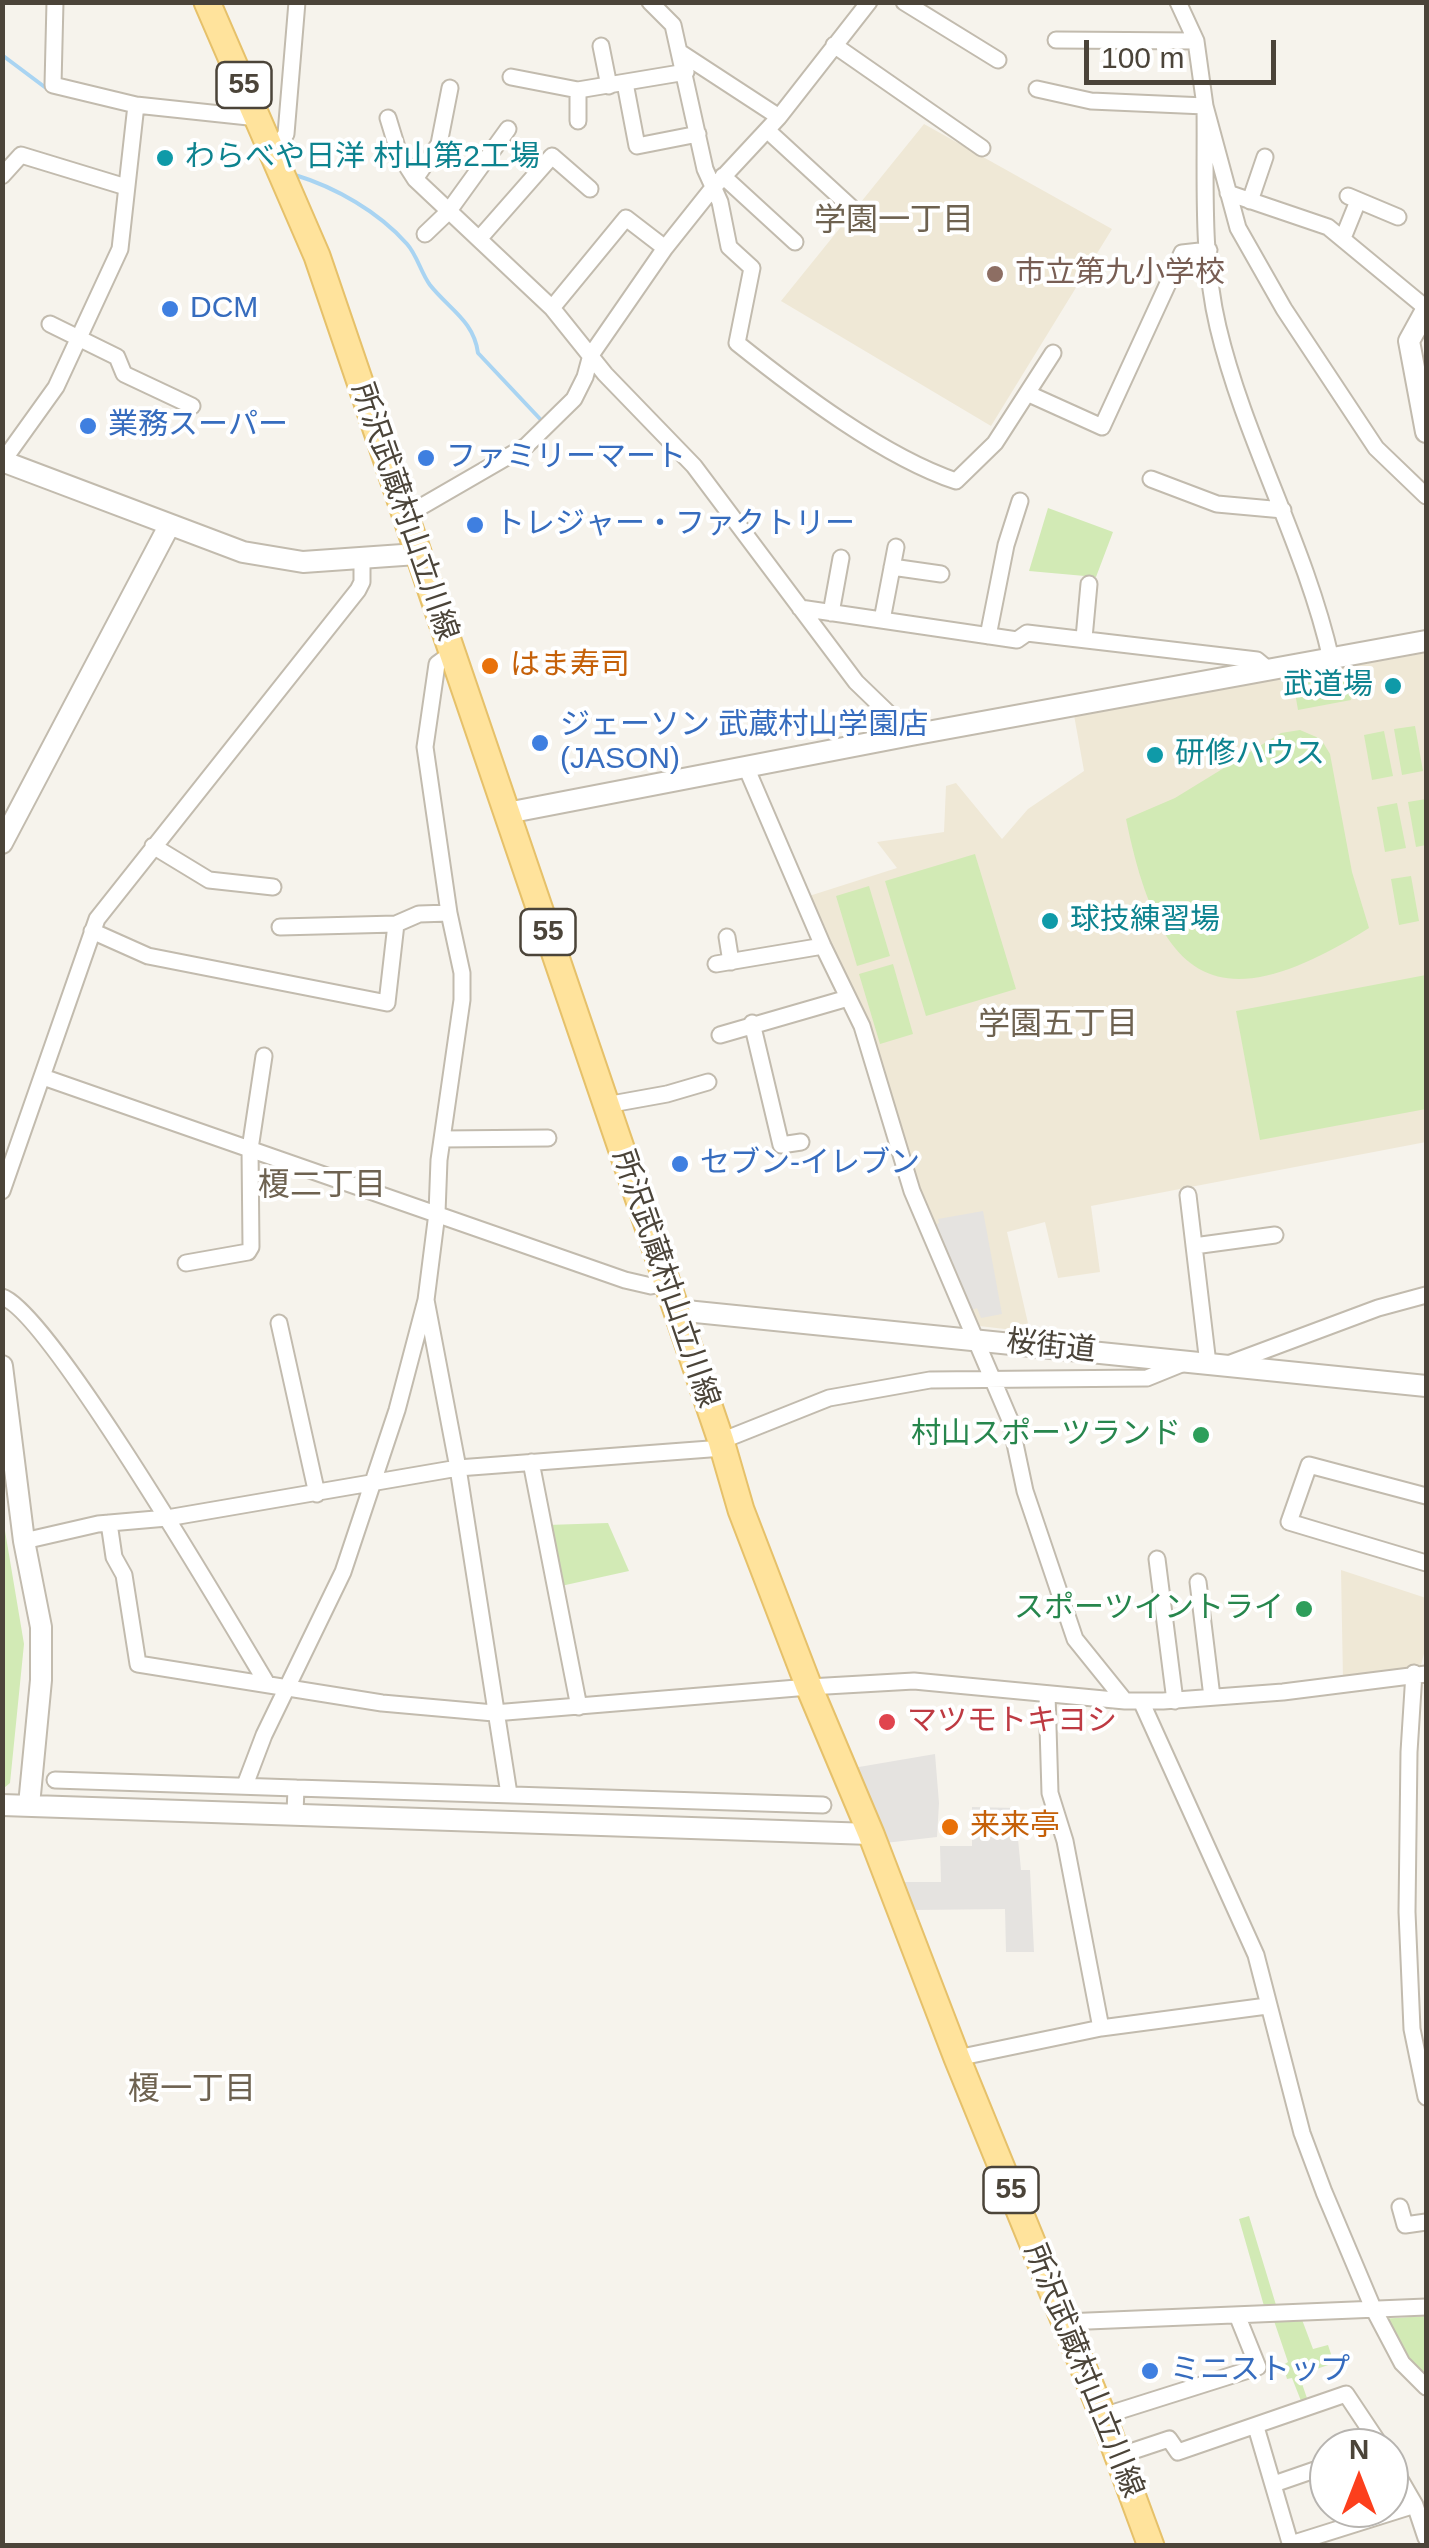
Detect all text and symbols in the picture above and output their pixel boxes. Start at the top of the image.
scale bar [1089,20,1282,82]
text: 100 m [1101,41,1184,74]
road number: 55 [216,62,272,108]
place label: わらべや日洋 村山第2工場 [185,140,540,176]
marker: わらべや日洋 村山第2工場 [154,147,176,169]
district label: 学園一丁目 [814,202,974,240]
place label: 市立第九小学校 [1015,256,1225,292]
marker: 市立第九小学校 [984,263,1006,285]
place label: DCM [190,291,258,327]
marker: DCM [159,298,181,320]
street label: 所沢武蔵村山立川線 [343,378,465,646]
place label: 業務スーパー [108,408,288,444]
marker: 業務スーパー [77,415,99,437]
place label: ファミリーマート [446,440,686,476]
marker: ファミリーマート [415,447,437,469]
place label: トレジャー・ファクトリー [495,507,855,543]
marker: トレジャー・ファクトリー [464,514,486,536]
place label: はま寿司 [510,648,630,684]
marker: はま寿司 [479,655,501,677]
place label: 武道場 [1283,668,1373,704]
marker: 武道場 [1382,675,1404,697]
place label: ジェーソン 武蔵村山学園店 (JASON) [560,708,928,778]
marker: ジェーソン 武蔵村山学園店 (JASON) [529,732,551,754]
place label: 研修ハウス [1175,737,1325,773]
marker: 研修ハウス [1144,744,1166,766]
place label: 球技練習場 [1070,903,1220,939]
road number: 55 [520,909,576,955]
marker: 球技練習場 [1039,910,1061,932]
district label: 学園五丁目 [978,1006,1138,1044]
street label: 所沢武蔵村山立川線 [604,1145,726,1413]
place label: セブン-イレブン [700,1146,920,1182]
marker: セブン-イレブン [669,1153,691,1175]
district label: 榎二丁目 [258,1167,386,1205]
street label: 桜街道 [1004,1324,1098,1370]
place label: 村山スポーツランド [911,1417,1181,1453]
marker: 村山スポーツランド [1190,1424,1212,1446]
place label: スポーツイントライ [1014,1591,1284,1627]
marker: スポーツイントライ [1293,1598,1315,1620]
place label: マツモトキヨシ [907,1704,1117,1740]
marker: マツモトキヨシ [876,1711,898,1733]
place label: 来来亭 [970,1809,1060,1845]
marker: 来来亭 [939,1816,961,1838]
district label: 榎一丁目 [128,2071,256,2109]
road number: 55 [984,2167,1038,2213]
street label: 所沢武蔵村山立川線 [1016,2239,1150,2503]
place label: ミニストップ [1170,2353,1350,2389]
marker: ミニストップ [1139,2360,1161,2382]
north arrow [1309,2428,1409,2528]
text: N [1349,2434,1369,2465]

